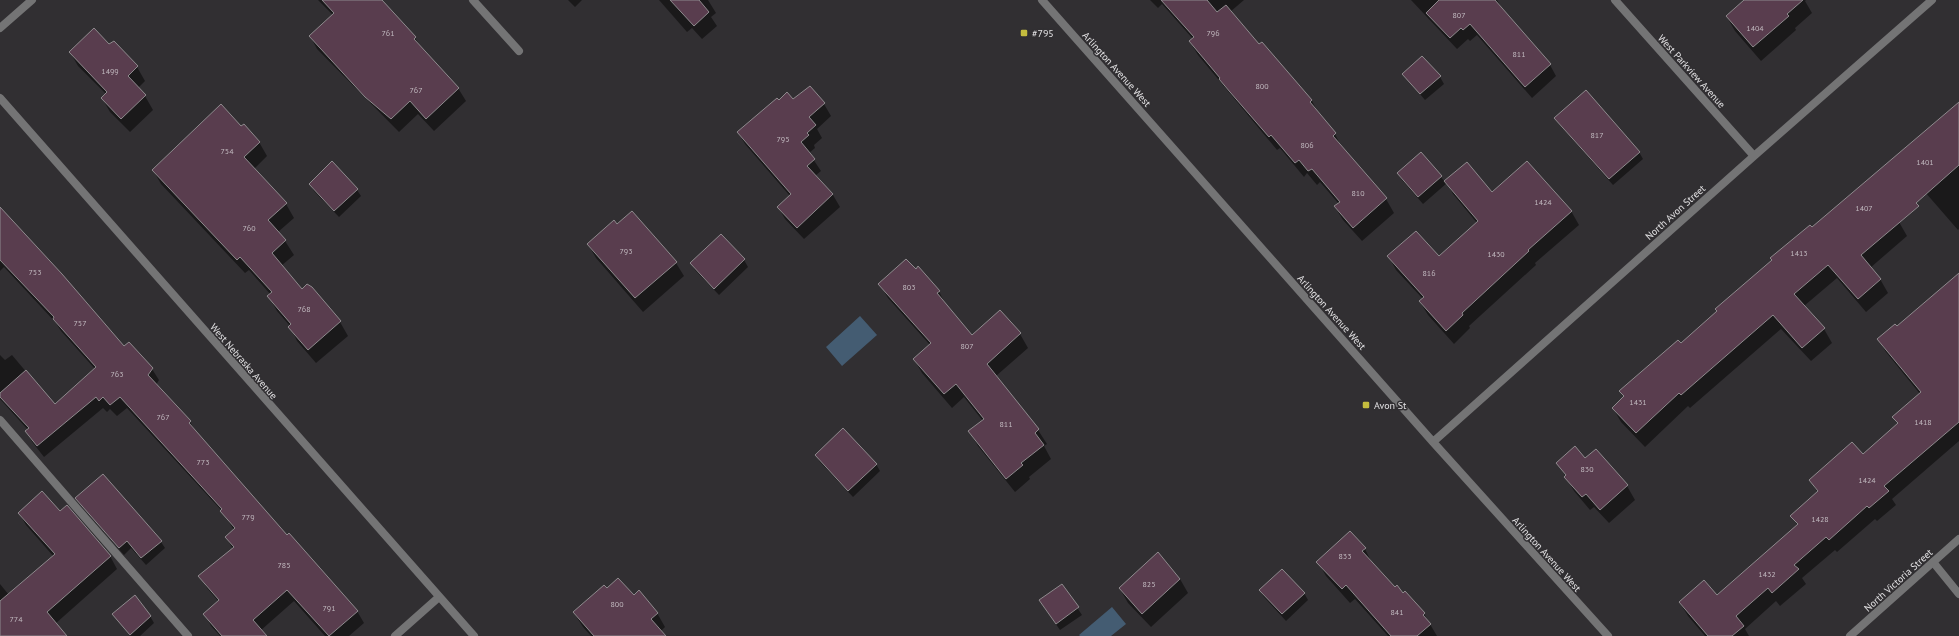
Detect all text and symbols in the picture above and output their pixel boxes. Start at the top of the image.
house number: 807 [1452,10,1466,20]
house number: 1404 [1746,23,1764,33]
place label: #795 [1032,27,1054,40]
house number: 761 [381,28,395,38]
marker: #795 [1019,28,1029,38]
house number: 796 [1206,28,1220,38]
street label: Arlington Avenue West [1080,29,1154,110]
street label: West Parkview Avenue [1655,32,1728,111]
house number: 811 [1512,49,1526,59]
house number: 1499 [101,66,119,76]
house number: 800 [1255,81,1269,91]
house number: 767 [409,85,423,95]
house number: 817 [1590,130,1604,140]
house number: 795 [776,134,790,144]
house number: 806 [1300,140,1314,150]
house number: 754 [220,146,234,156]
house number: 1401 [1916,157,1934,167]
street label: North Avon Street [1643,182,1708,243]
house number: 810 [1351,188,1365,198]
house number: 1424 [1534,197,1552,207]
house number: 1407 [1855,203,1873,213]
house number: 760 [242,223,256,233]
house number: 793 [619,246,633,256]
house number: 1413 [1790,248,1808,258]
house number: 1430 [1487,249,1505,259]
house number: 753 [28,267,42,277]
house number: 816 [1422,268,1436,278]
street label: Arlington Avenue West [1295,272,1369,353]
house number: 803 [902,282,916,292]
house number: 768 [297,304,311,314]
house number: 757 [73,318,87,328]
street label: West Nebraska Avenue [207,321,280,402]
house number: 807 [960,341,974,351]
house number: 763 [110,369,124,379]
house number: 1431 [1629,397,1647,407]
place label: Avon St [1374,399,1407,412]
marker: Avon St [1361,400,1371,410]
house number: 767 [156,412,170,422]
house number: 1418 [1914,417,1932,427]
house number: 811 [999,419,1013,429]
house number: 773 [196,457,210,467]
house number: 830 [1580,464,1594,474]
house number: 1424 [1858,475,1876,485]
house number: 779 [241,512,255,522]
street label: Arlington Avenue West [1510,514,1584,595]
house number: 1428 [1811,514,1829,524]
street label: North Victoria Street [1861,546,1936,615]
house number: 833 [1338,551,1352,561]
house number: 785 [277,560,291,570]
house number: 1432 [1758,569,1776,579]
house number: 825 [1142,579,1156,589]
house number: 800 [610,599,624,609]
house number: 791 [322,603,336,613]
house number: 841 [1390,607,1404,617]
house number: 774 [9,614,23,624]

